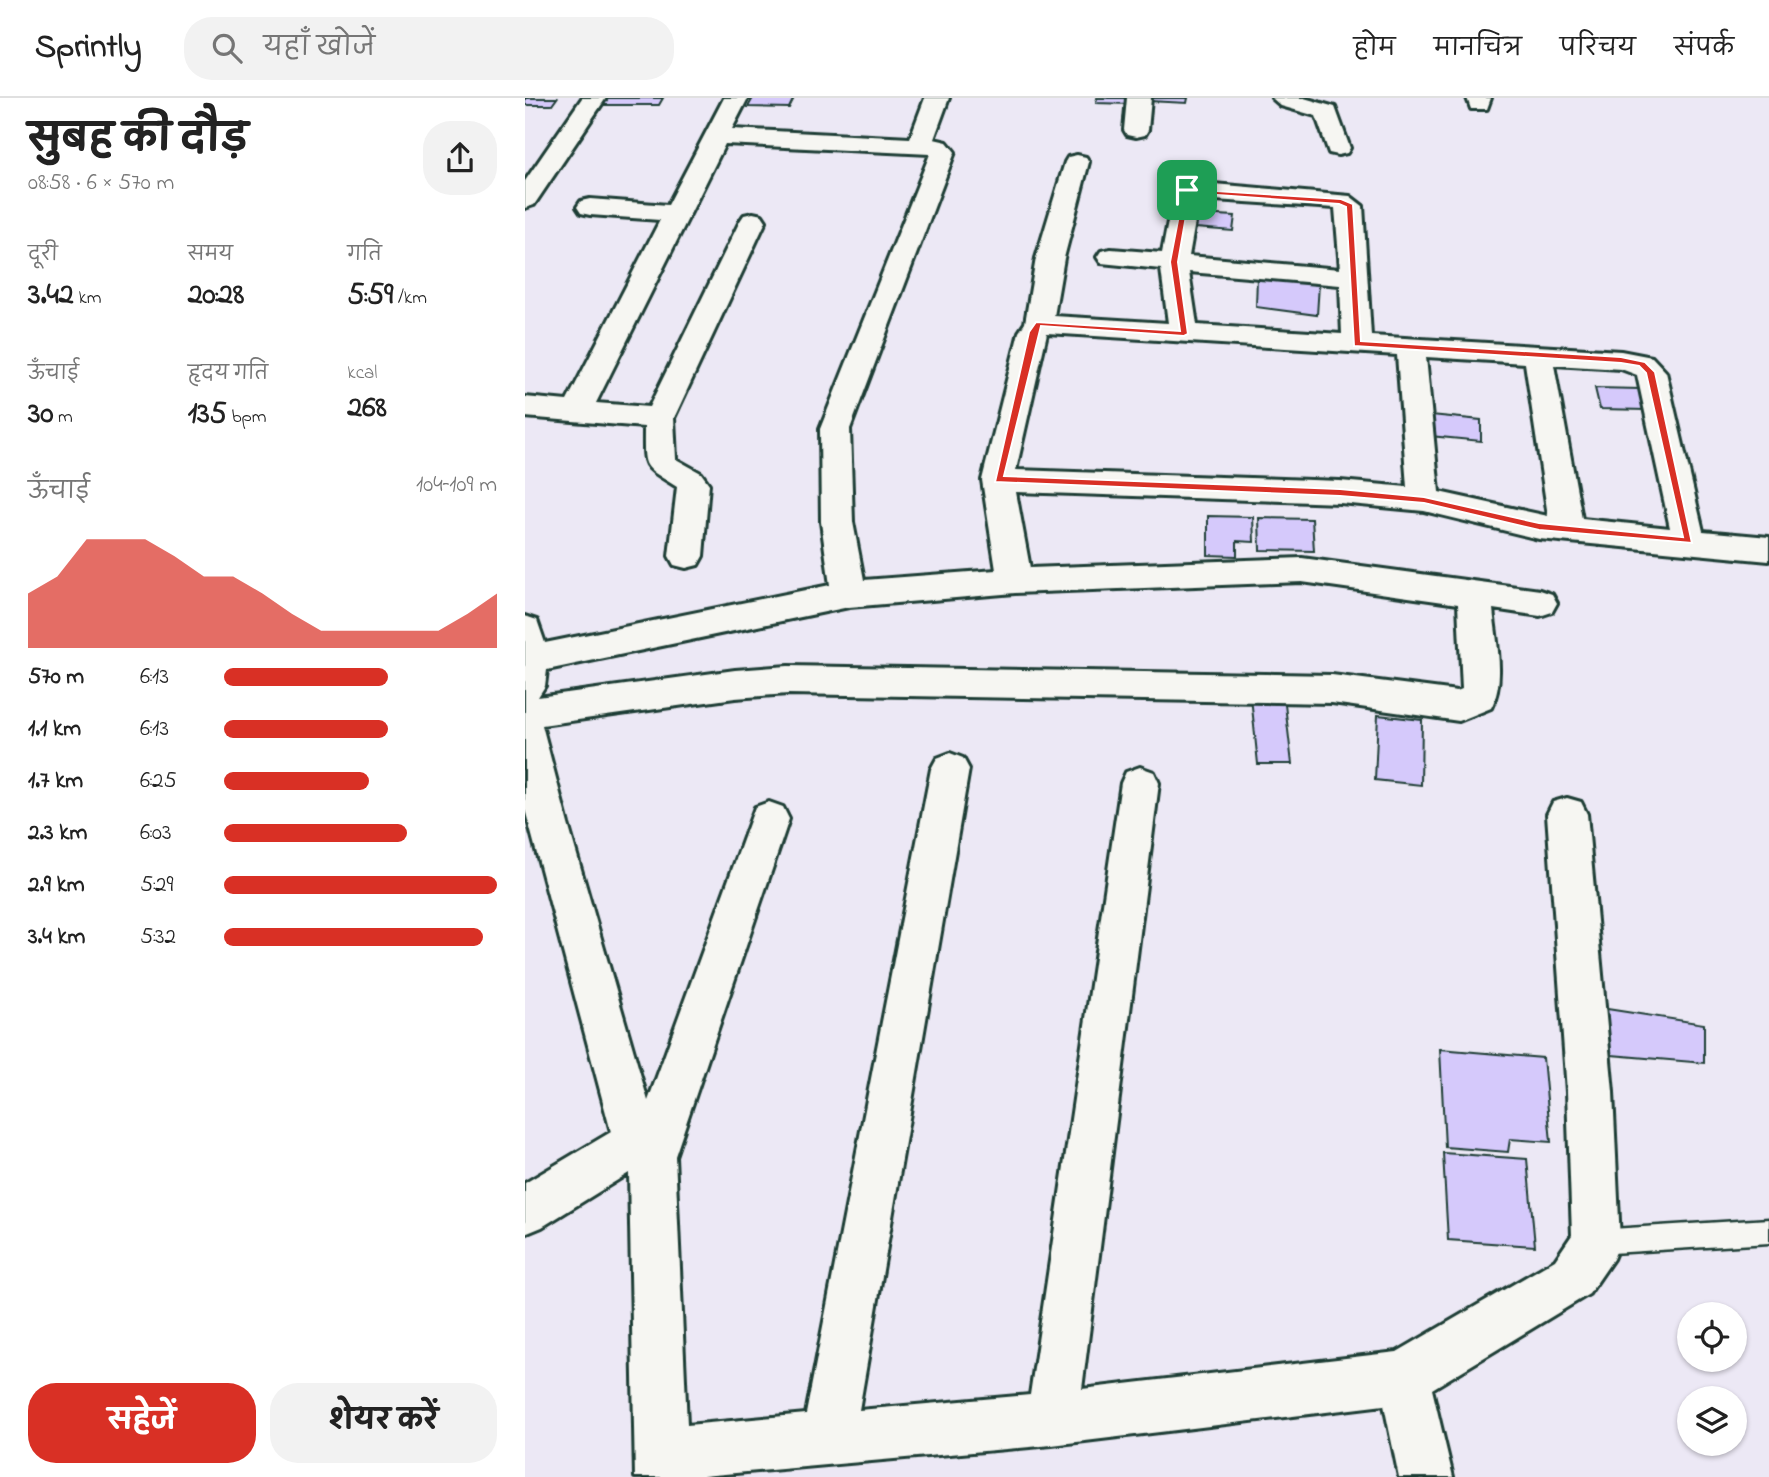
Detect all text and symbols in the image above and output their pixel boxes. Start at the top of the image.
search box [184,17,674,80]
text: Sprintly [35,24,142,72]
icon: search [208,29,246,67]
text: यहाँ खोजें [264,30,375,68]
text: होम [1353,32,1396,67]
text: मानचित्र [1434,32,1522,67]
text: परिचय [1560,32,1636,67]
text: संपर्क [1674,32,1734,67]
text: सुबह की दौड़ [28,113,248,169]
button: share [423,121,497,195]
pin [1157,160,1217,220]
text: 08:58 · 6 × 570 m [28,167,174,200]
icon: arrive [1168,171,1206,209]
text: दूरी [28,242,58,269]
text: समय [188,242,233,269]
text: गति [347,242,382,269]
text: 3.42 [28,274,74,318]
text: 20:28 [188,274,244,318]
text: 5:59 [347,274,393,318]
text: km [74,285,102,312]
text: /km [393,285,427,312]
text: kcal [347,360,378,387]
text: ऊँचाई [28,361,79,388]
text: हृदय गति [188,361,268,388]
text: 268 [347,387,387,431]
text: 30 [28,393,53,437]
text: 135 [188,393,227,437]
text: m [53,404,73,431]
text: bpm [227,404,267,431]
text: 104–109 m [416,469,497,502]
text: ऊँचाई [28,476,90,509]
text: 570 m [28,661,84,694]
text: 6:13 [140,661,169,694]
text: 1.1 km [28,713,81,746]
text: 6:13 [140,713,169,746]
text: 1.7 km [28,765,83,798]
text: 6:25 [140,765,177,798]
text: 2.3 km [28,817,87,850]
text: 6:03 [140,817,172,850]
text: 2.9 km [28,869,85,902]
text: 5:29 [140,869,173,902]
text: 3.4 km [28,921,85,954]
text: 5:32 [140,921,176,954]
map controls [1677,1302,1747,1456]
button: locate [1677,1302,1747,1372]
button: सहेजें [28,1383,256,1463]
button: शेयर करें [270,1383,497,1463]
button: layers [1677,1386,1747,1456]

